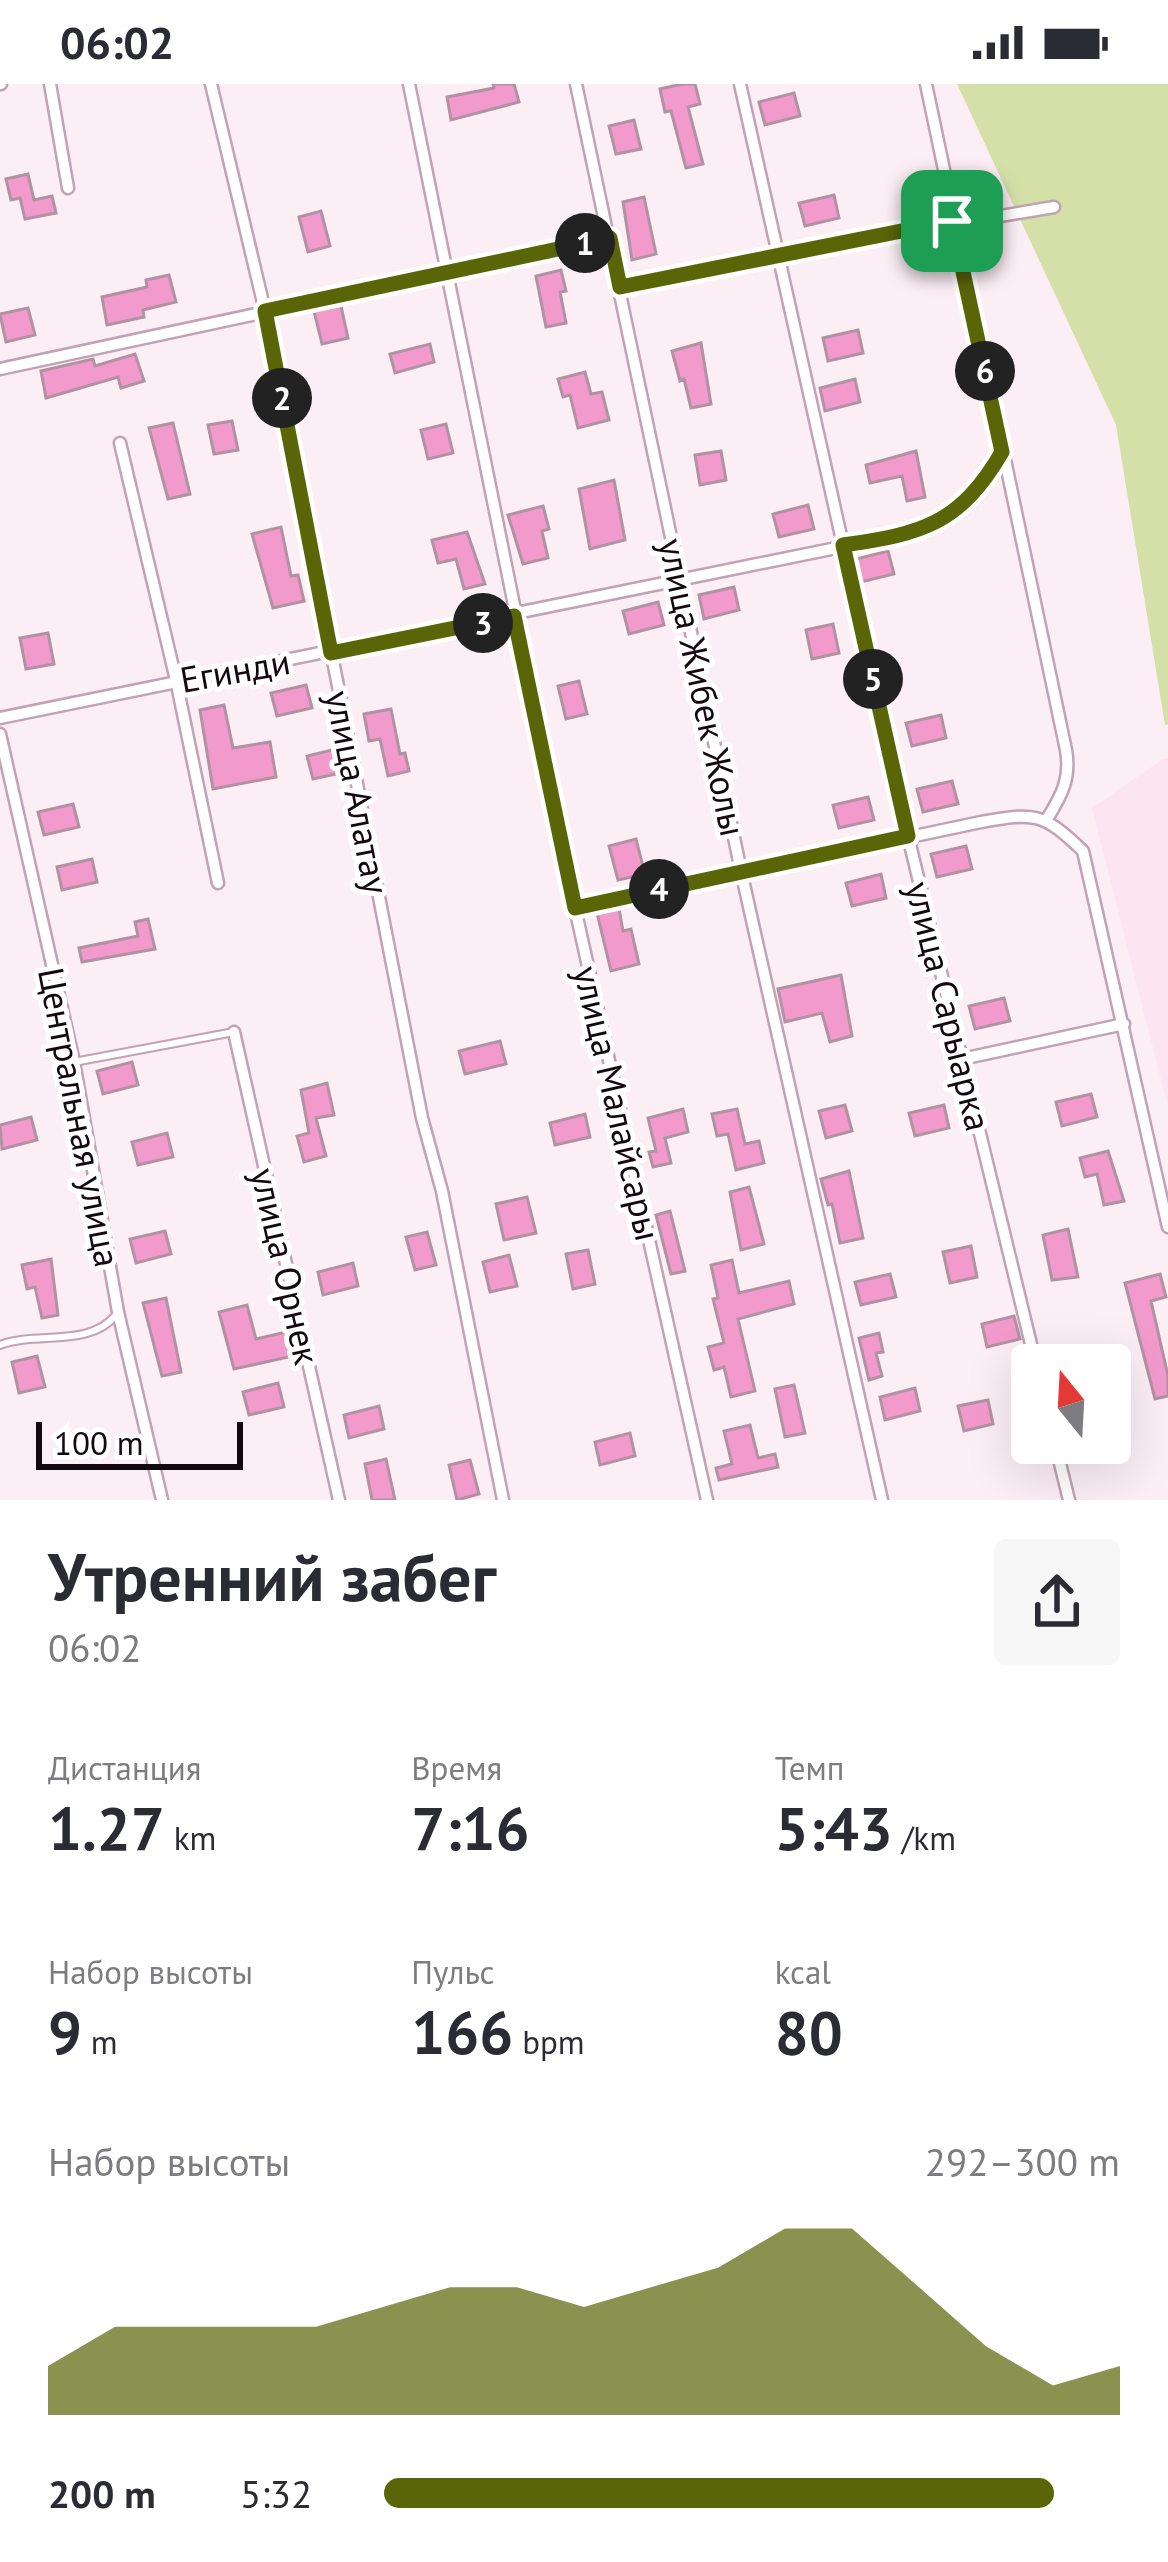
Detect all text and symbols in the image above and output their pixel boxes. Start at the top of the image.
text: 06:02 [60,13,174,71]
pin [901,170,1003,272]
icon: arrive [919,188,985,254]
pin: 1 [555,213,615,273]
text: 1 [576,221,594,264]
pin: 6 [955,341,1015,401]
text: 6 [976,349,994,392]
pin: 2 [252,368,312,428]
text: 2 [273,376,291,419]
street label: улица Жибек Жолы [649,534,757,840]
pin: 3 [453,593,513,653]
text: 3 [474,601,492,644]
street label: Егинди [176,637,294,703]
pin: 5 [843,649,903,709]
text: 5 [864,657,882,700]
street label: улица Алатау [315,686,401,898]
pin: 4 [629,859,689,919]
text: 4 [650,867,668,910]
street label: улица Сарыарка [895,876,1003,1136]
street label: улица Малайсары [564,961,672,1245]
street label: Центральная улица [28,963,132,1271]
street label: улица Орнек [241,1163,331,1369]
north arrow [1011,1344,1131,1464]
map controls [1011,1344,1131,1464]
scale bar [36,1416,243,1469]
text: 100 m [54,1421,144,1464]
text: Утренний забег [48,1534,496,1619]
button: share [994,1539,1120,1665]
text: 06:02 [48,1622,142,1673]
text: Дистанция [48,1746,202,1789]
text: Время [411,1746,502,1789]
text: Темп [775,1746,844,1789]
text: 1.27 [48,1789,165,1867]
text: 7:16 [411,1789,530,1867]
text: 5:43 [775,1789,893,1867]
text: km [165,1816,216,1859]
text: /km [893,1816,956,1859]
text: Набор высоты [48,1950,253,1993]
text: Пульс [411,1950,494,1993]
text: kcal [775,1950,831,1993]
text: 9 [48,1993,82,2071]
text: 166 [411,1993,513,2071]
text: 80 [775,1993,843,2071]
text: m [82,2020,118,2063]
text: bpm [513,2020,585,2063]
text: Набор высоты [48,2136,290,2187]
text: 292–300 m [925,2136,1120,2187]
text: 200 m [48,2468,156,2519]
text: 5:32 [240,2468,312,2519]

